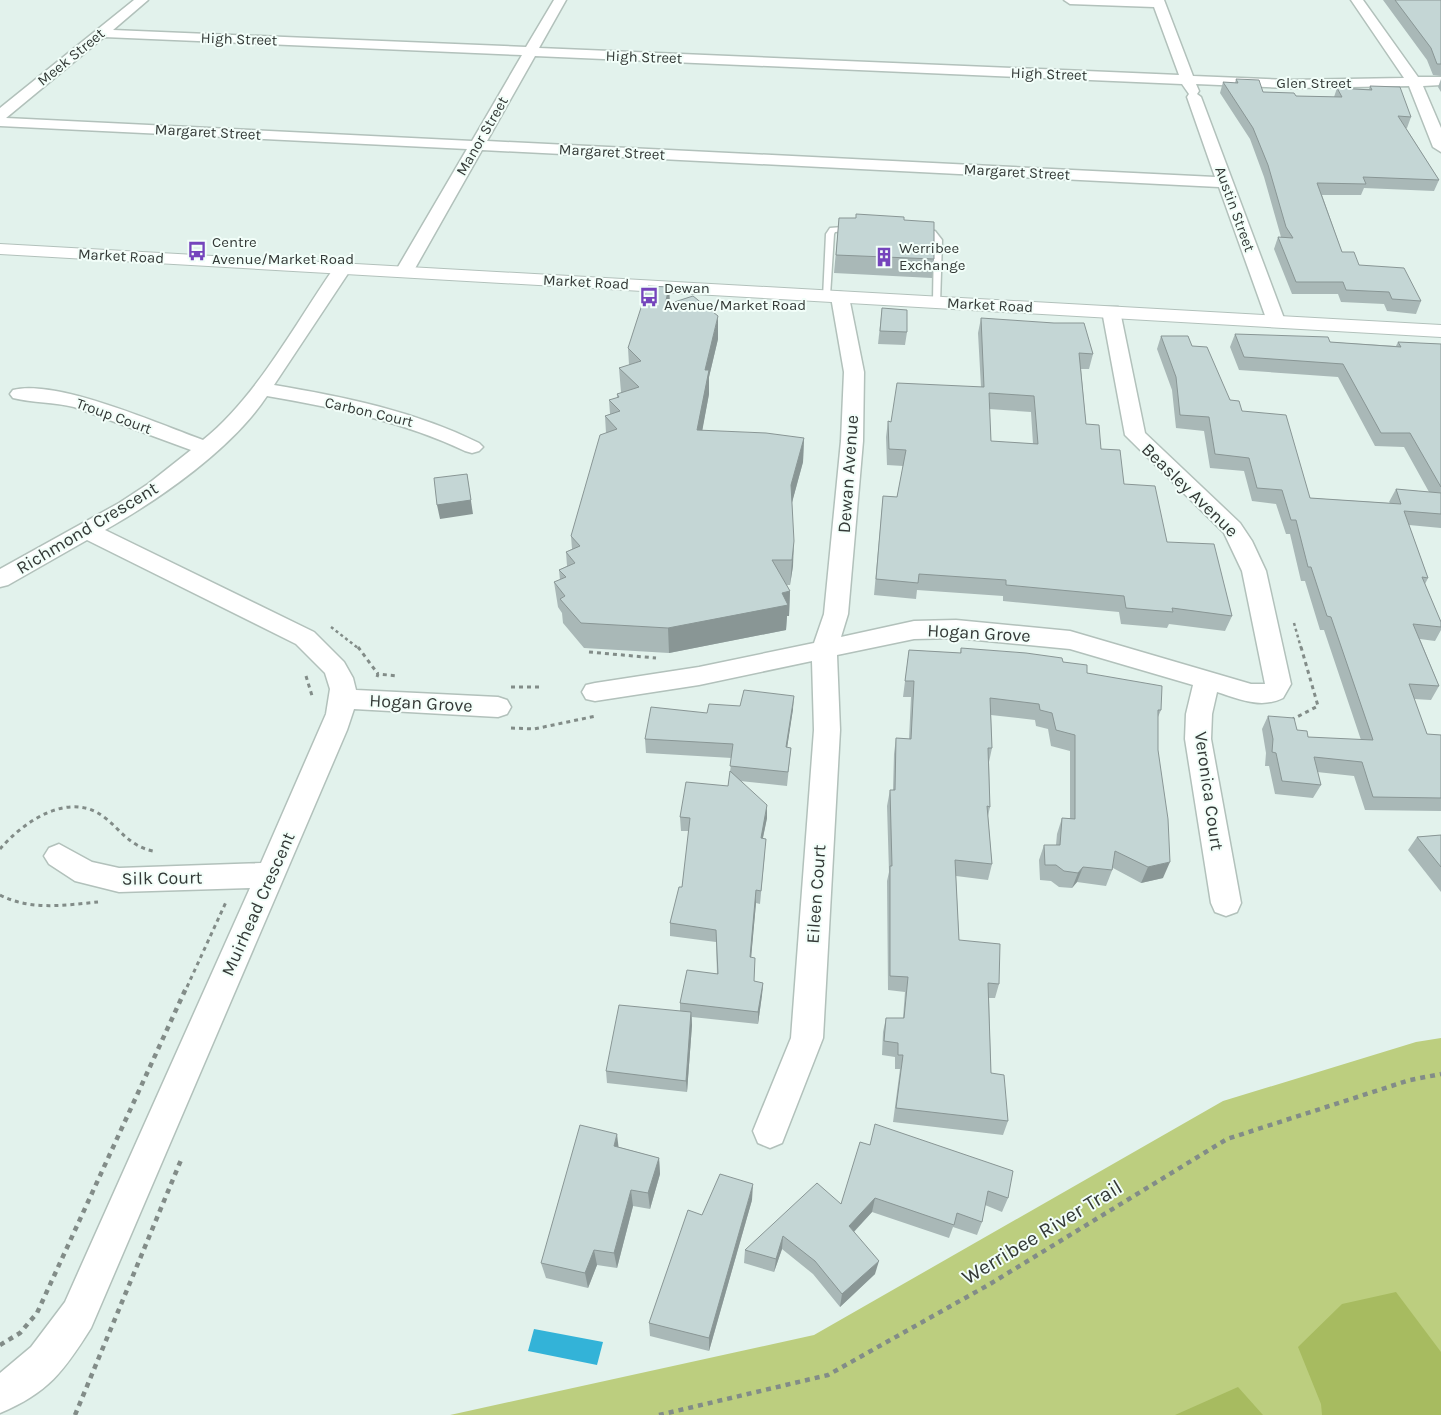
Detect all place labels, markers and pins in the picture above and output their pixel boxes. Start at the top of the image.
place label: Centre Avenue/Market Road [212,233,354,268]
place label: Werribee Exchange [899,239,965,274]
bus stop icon: Centre Avenue/Market Road [186,240,208,262]
building icon: Werribee Exchange [873,246,895,268]
place label: Dewan Avenue/Market Road [664,279,806,314]
bus stop icon: Dewan Avenue/Market Road [638,286,660,308]

